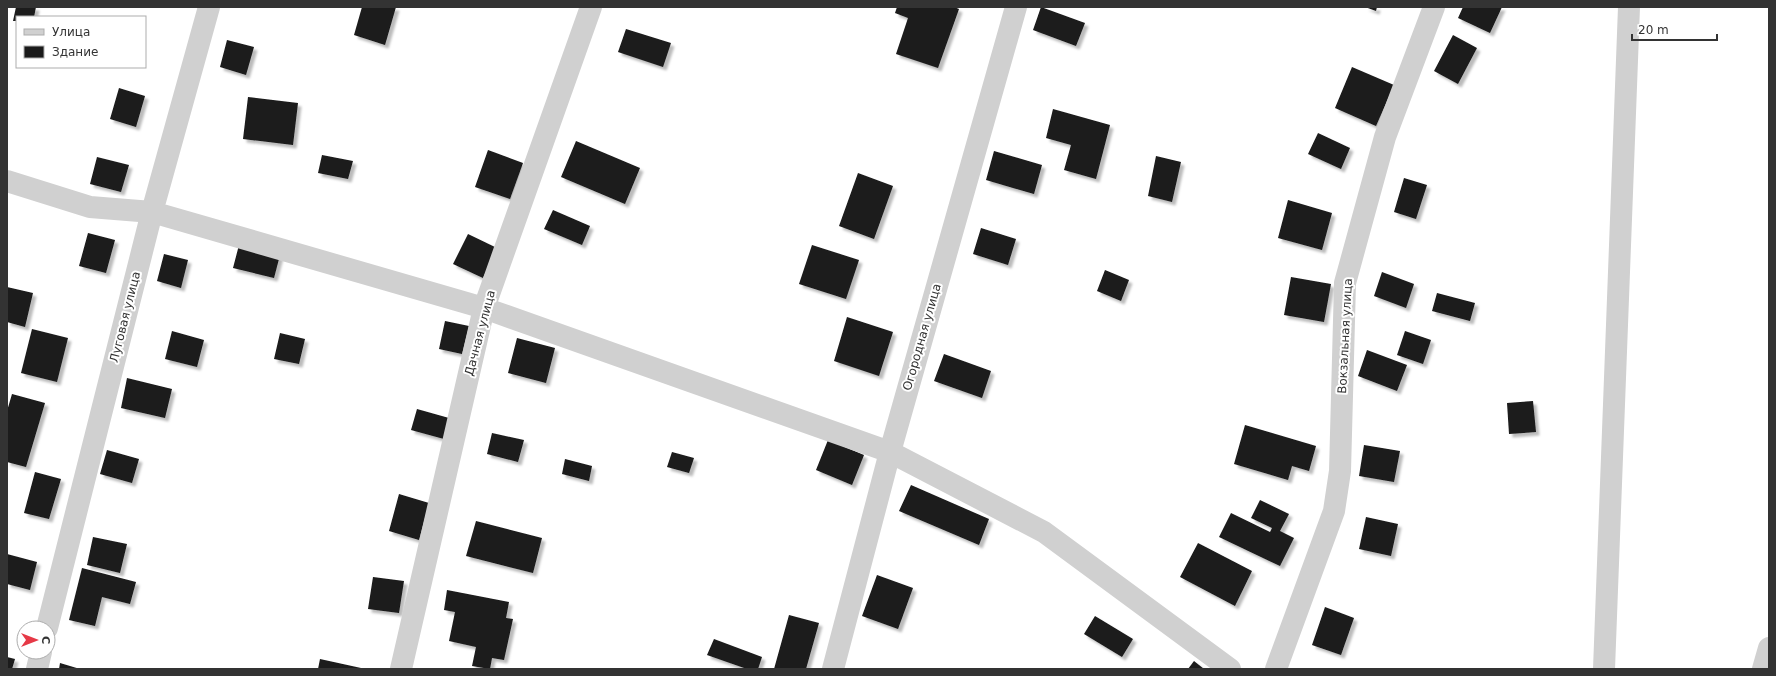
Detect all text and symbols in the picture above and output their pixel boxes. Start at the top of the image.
legend [16,16,146,68]
scale bar [1632,16,1717,42]
text: 20 m [1638,23,1669,37]
text: Улица [52,25,90,39]
text: Здание [52,45,98,59]
street label: Луговая улица [107,270,143,364]
street label: Вокзальная улица [1335,278,1355,394]
street label: Огородная улица [900,282,944,392]
street label: Дачная улица [462,289,498,377]
north arrow [16,620,56,660]
text: С [39,636,52,644]

